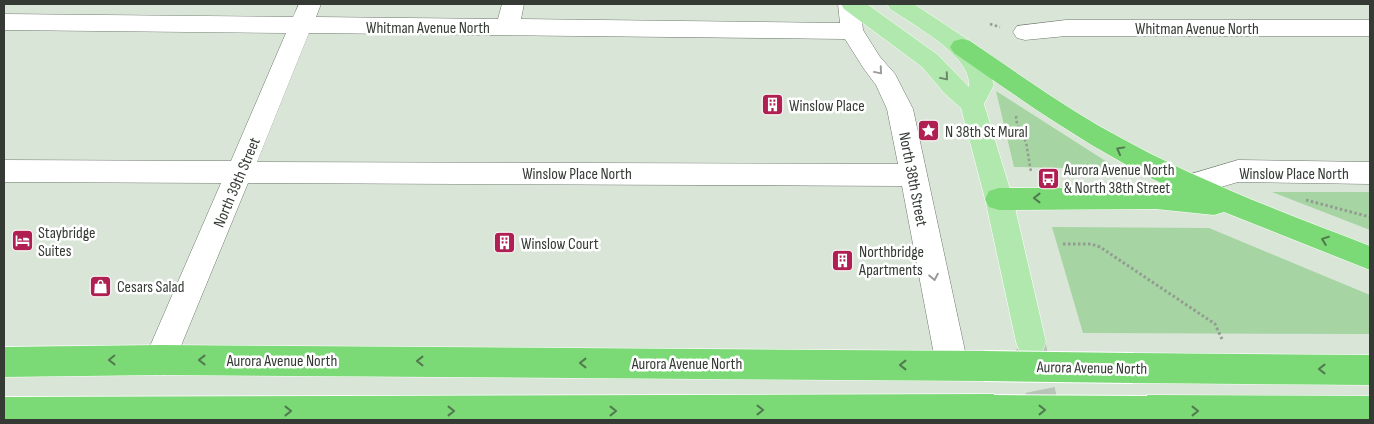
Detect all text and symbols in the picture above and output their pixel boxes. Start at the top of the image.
street label: Whitman Avenue North [366,19,490,38]
street label: Whitman Avenue North [1135,20,1259,39]
one-way arrow [873,66,882,75]
one-way arrow [939,71,947,80]
building icon: Winslow Place [761,93,785,117]
place label: Winslow Place [789,97,865,116]
place icon: N 38th St Mural [917,119,941,143]
place label: N 38th St Mural [945,123,1028,142]
street label: North 38th Street [894,131,931,228]
street label: North 39th Street [210,135,265,230]
one-way arrow [1116,146,1125,156]
place label: Aurora Avenue North & North 38th Street [1063,161,1175,198]
street label: Winslow Place North [522,165,632,184]
street label: Winslow Place North [1239,165,1349,184]
bus stop icon: Aurora Avenue North & North 38th Street [1036,166,1060,190]
one-way arrow [1033,193,1040,203]
place label: Staybridge Suites [38,224,96,261]
hotel icon: Staybridge Suites [10,229,34,253]
building icon: Winslow Court [493,231,517,255]
place label: Winslow Court [521,235,599,254]
one-way arrow [1321,236,1330,246]
place label: Northbridge Apartments [858,243,924,280]
building icon: Northbridge Apartments [831,248,855,272]
one-way arrow [928,273,938,282]
shop icon: Cesars Salad [89,274,113,298]
place label: Cesars Salad [117,278,184,297]
street label: Aurora Avenue North [226,352,337,371]
one-way arrow [107,355,115,365]
one-way arrow [198,355,206,365]
street label: Aurora Avenue North [631,355,742,374]
one-way arrow [416,356,424,366]
one-way arrow [579,358,586,368]
street label: Aurora Avenue North [1036,358,1147,379]
one-way arrow [899,360,906,370]
one-way arrow [1317,364,1325,374]
one-way arrow [756,405,764,415]
one-way arrow [1039,405,1047,415]
one-way arrow [285,406,293,416]
one-way arrow [448,406,455,416]
one-way arrow [610,406,618,416]
one-way arrow [1192,406,1200,416]

